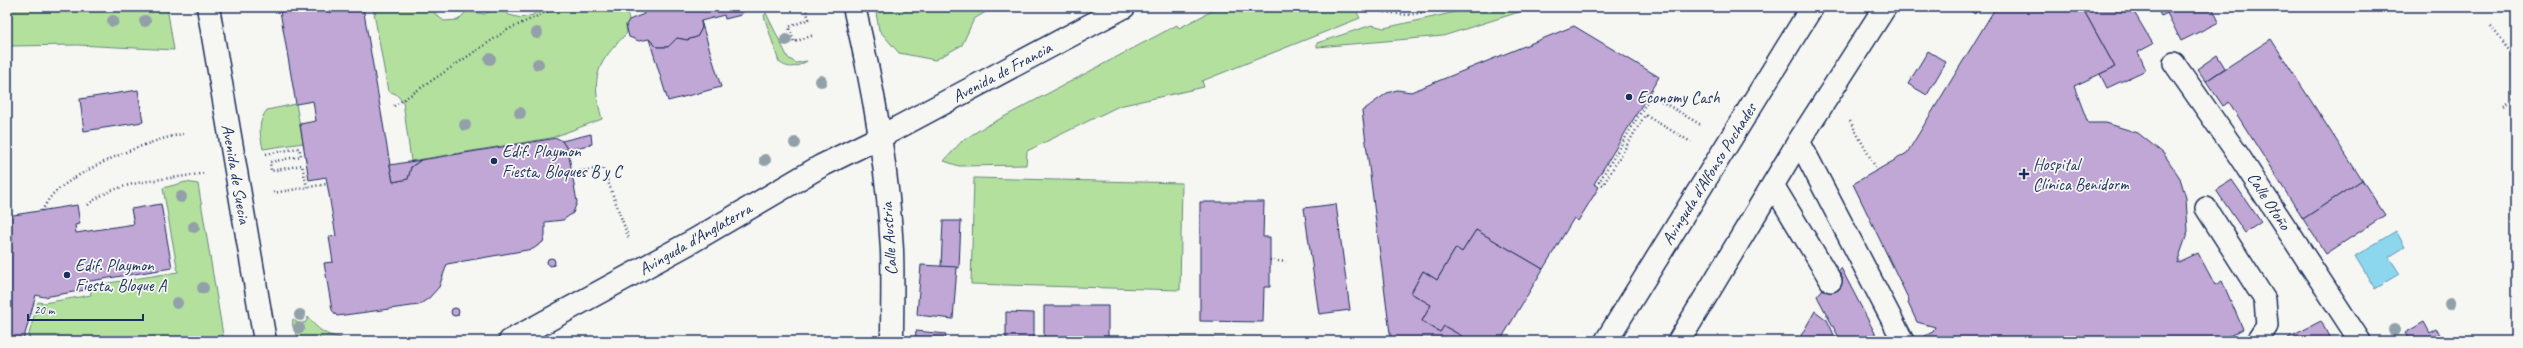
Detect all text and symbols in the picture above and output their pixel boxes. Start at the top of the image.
street label: Avenida de Francia [949,36,1057,107]
place label: Economy Cash [1637,87,1720,108]
marker: Economy Cash [1624,92,1634,102]
street label: Avinguda d'Alfonso Puchades [1657,98,1762,249]
street label: Avenida de Suecia [217,123,255,226]
place label: Edif. Playmon Fiesta, Bloques B y C [502,141,624,182]
place label: Hospital Clínica Benidorm [2033,154,2129,195]
marker: Edif. Playmon Fiesta, Bloques B y C [489,156,499,166]
marker: Hospital Clínica Benidorm [2018,168,2030,180]
street label: Calle Otoño [2243,168,2296,235]
street label: Avinguda d'Anglaterra [635,197,757,280]
street label: Calle Austria [876,201,902,276]
place label: Edif. Playmon Fiesta, Bloque A [75,255,168,296]
marker: Edif. Playmon Fiesta, Bloque A [62,270,72,280]
scale bar [28,296,143,322]
text: 20 m [34,302,56,318]

